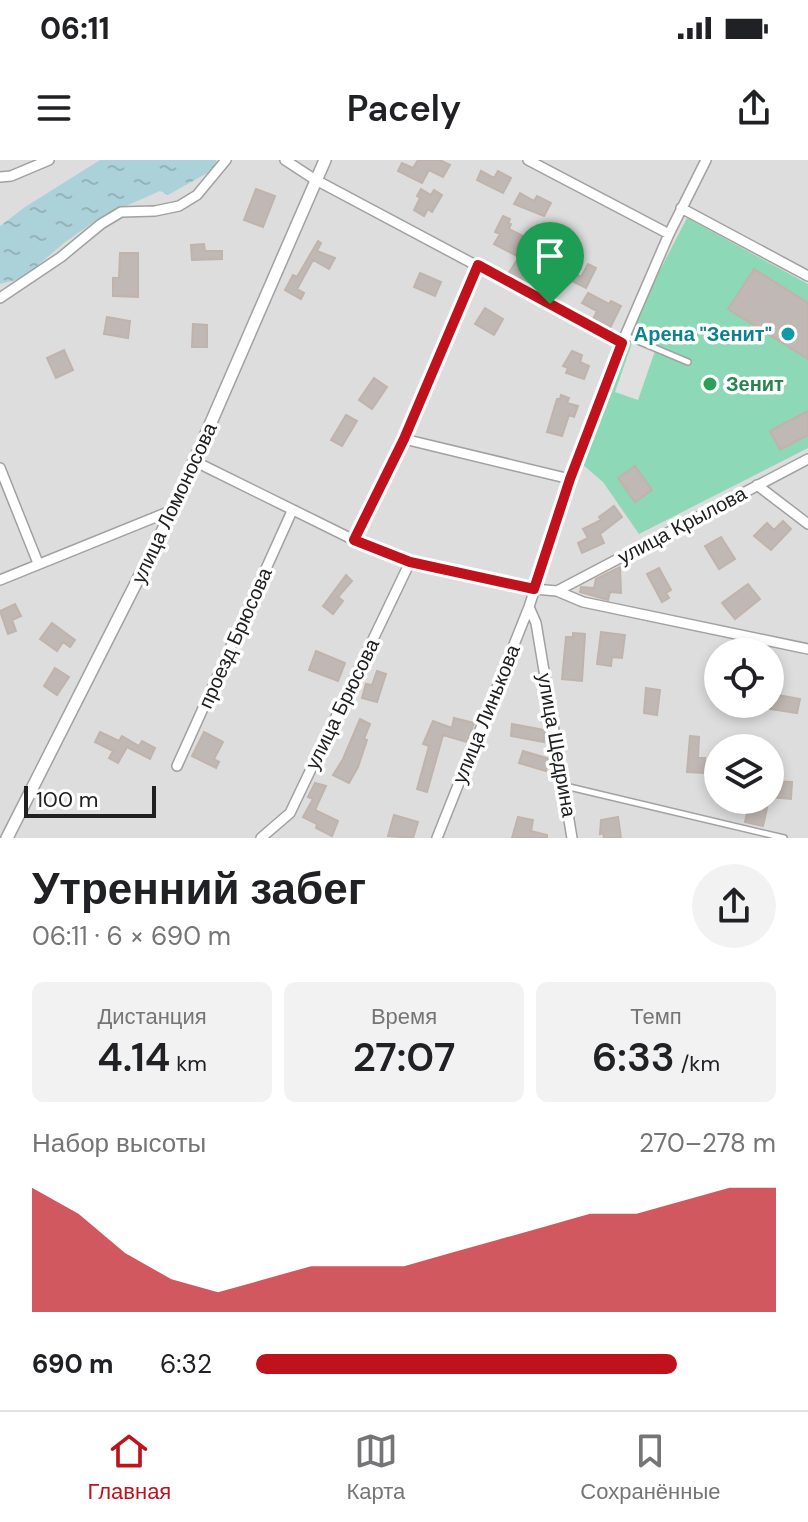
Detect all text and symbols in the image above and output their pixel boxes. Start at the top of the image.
text: 06:11 [40,9,110,48]
text: Pacely [347,85,461,132]
icon: menu [32,86,76,130]
icon: share [732,86,776,130]
pin [516,222,584,304]
icon: arrive [528,234,572,278]
place label: Арена "Зенит" [634,321,772,347]
marker: Арена "Зенит" [779,325,797,343]
place label: Зенит [726,371,784,397]
marker: Зенит [701,375,719,393]
street label: улица Ломоносова [125,418,223,588]
street label: улица Крылова [613,480,752,570]
street label: проезд Брюсова [192,563,278,713]
street label: улица Брюсова [299,634,385,774]
map controls [704,638,784,814]
button: locate [704,638,784,718]
street label: улица Линькова [446,640,526,787]
street label: улица Щедрина [532,671,583,820]
button: layers [704,734,784,814]
scale bar [24,782,156,818]
text: 100 m [36,785,98,814]
text: Утренний забег [32,860,366,918]
button: share [692,864,776,948]
text: 06:11 · 6 × 690 m [32,919,231,953]
text: Дистанция [97,1002,207,1031]
text: Время [371,1002,437,1031]
text: Темп [630,1002,682,1031]
text: 4.14 [97,1031,170,1083]
text: 27:07 [353,1031,455,1083]
text: 6:33 [592,1031,675,1083]
text: km [170,1049,207,1078]
text: /km [675,1049,720,1078]
text: Набор высоты [32,1126,206,1160]
text: 270–278 m [639,1126,776,1160]
text: 690 m [32,1347,113,1381]
text: 6:32 [160,1347,212,1381]
tab: Главная [88,1429,171,1506]
tab: Карта [346,1429,405,1506]
tab: Сохранённые [580,1429,720,1506]

